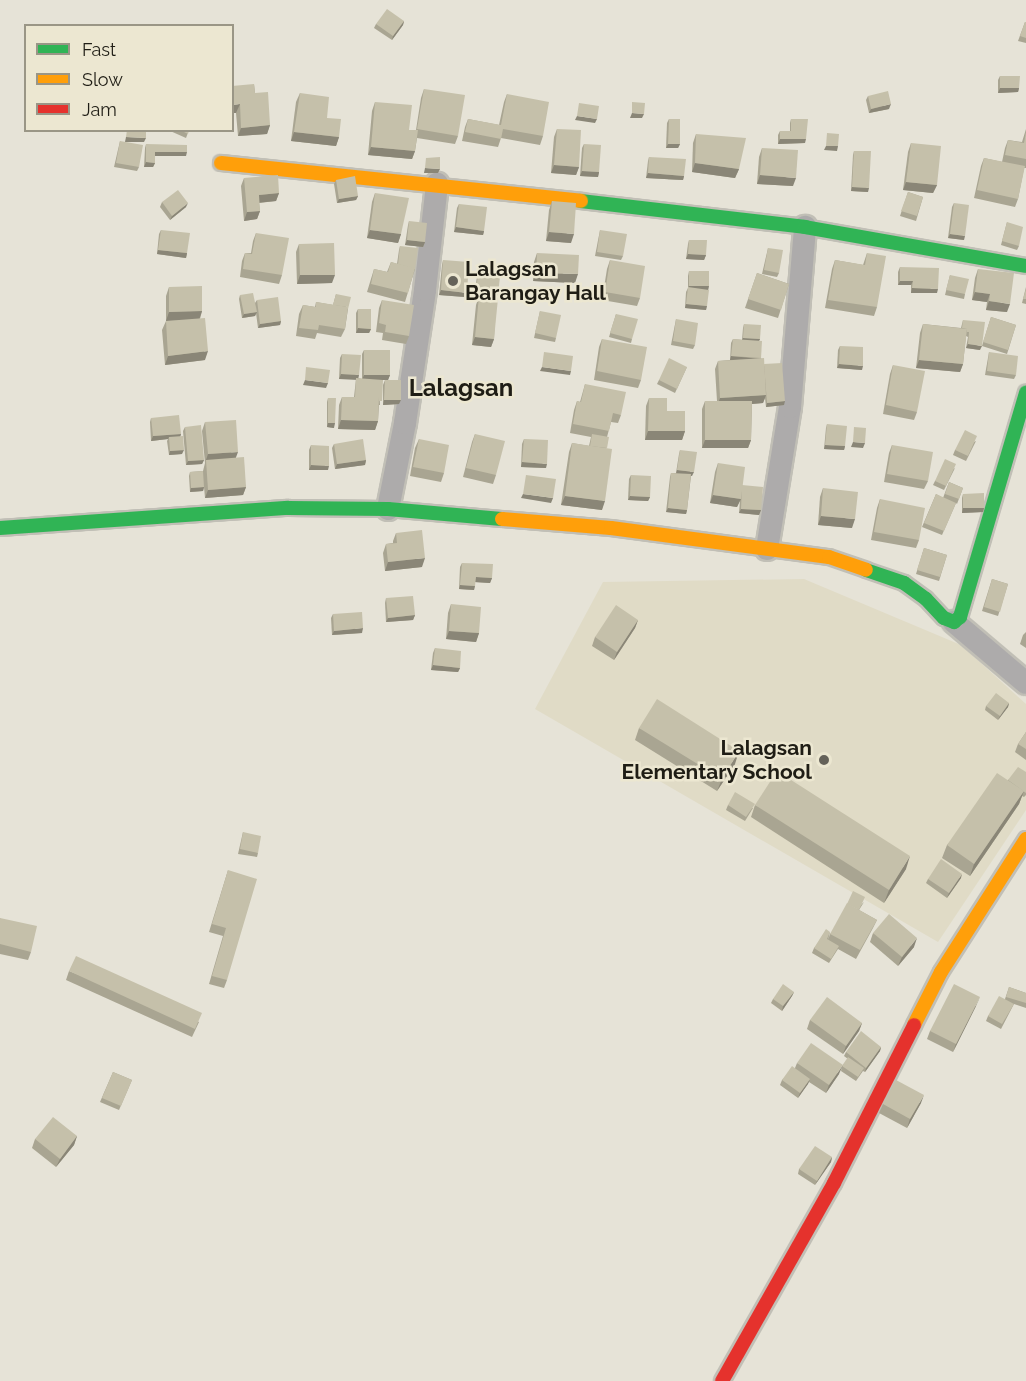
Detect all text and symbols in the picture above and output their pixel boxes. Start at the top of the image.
legend [24,24,234,132]
text: Fast [82,39,116,60]
text: Slow [82,69,123,90]
text: Jam [82,99,117,120]
place label: Lalagsan Barangay Hall [465,256,607,306]
marker: Lalagsan Barangay Hall [446,274,460,288]
district label: Lalagsan [409,374,513,402]
place label: Lalagsan Elementary School [621,735,812,785]
marker: Lalagsan Elementary School [817,753,831,767]

